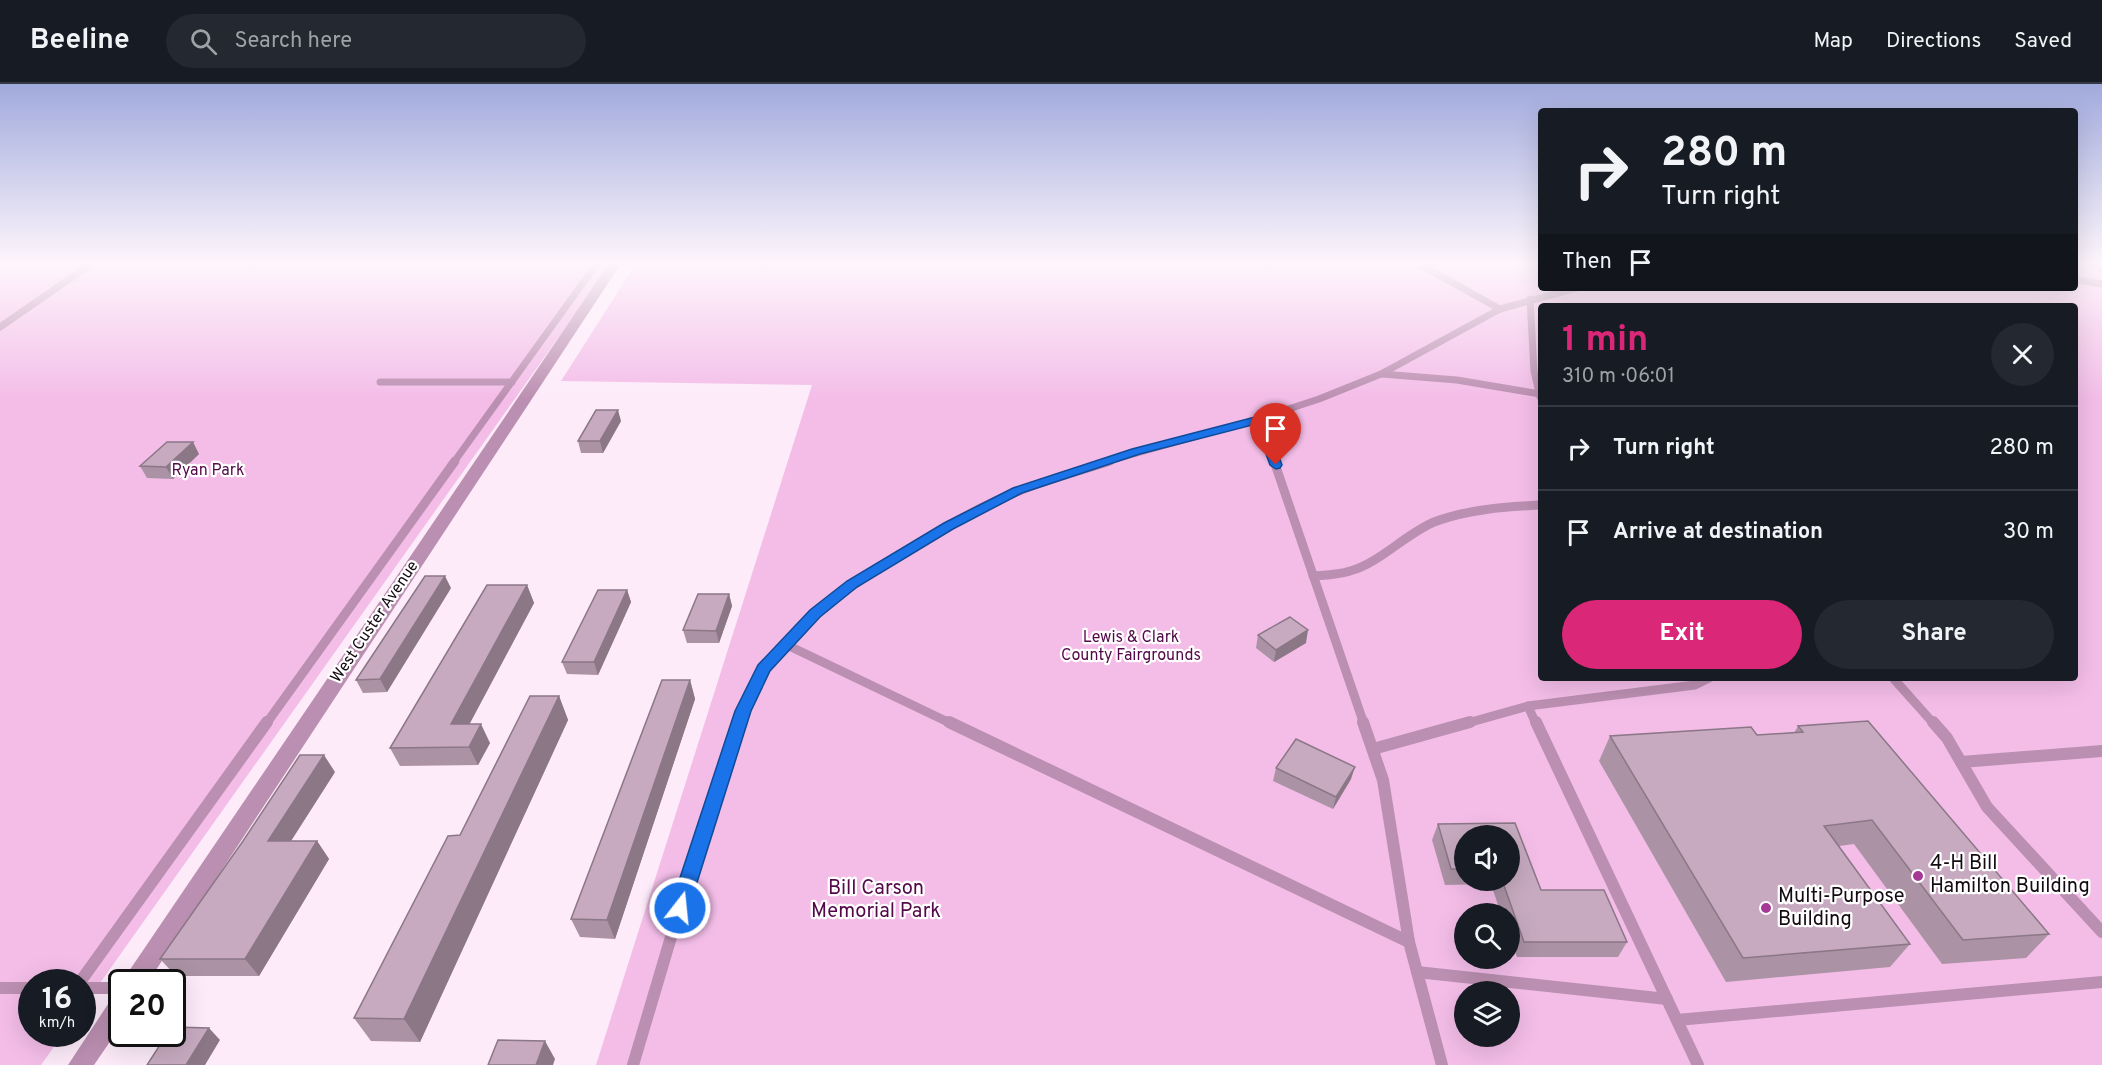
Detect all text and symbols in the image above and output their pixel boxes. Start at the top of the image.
search box [166,14,586,68]
text: Beeline [30,23,130,59]
icon: search [187,25,220,58]
text: Search here [235,28,352,55]
text: Map [1813,28,1853,55]
text: Directions [1886,28,1981,55]
text: Saved [2014,28,2072,55]
text: 280 m [1661,128,1787,181]
icon: right [1562,132,1640,210]
text: Turn right [1661,180,1780,214]
icon: arrive [1624,246,1657,279]
text: Then [1562,249,1612,276]
text: 1 min [1562,318,1648,364]
button: close [1991,323,2054,386]
text: 310 m · 06:01 [1562,364,1675,390]
pin [1250,403,1301,465]
icon: arrive [1259,412,1292,445]
icon: right [1562,432,1595,465]
text: Turn right [1613,435,1715,462]
text: 280 m [1989,435,2054,462]
park label: Ryan Park [172,461,244,481]
icon: arrive [1562,516,1595,549]
text: Arrive at destination [1613,519,1823,546]
text: 30 m [2003,519,2054,546]
street label: West Custer Avenue [327,557,423,687]
button: Exit [1562,600,1802,669]
button: Share [1814,600,2054,669]
park label: Lewis & Clark County Fairgrounds [1061,628,1201,666]
map controls [1454,825,1520,1047]
button: sound [1454,825,1520,891]
place label: 4-H Bill Hamilton Building [1930,851,2090,900]
marker: 4-H Bill Hamilton Building [1911,869,1925,883]
position arrow [648,876,712,940]
park label: Bill Carson Memorial Park [811,876,941,925]
place label: Multi-Purpose Building [1778,884,1904,933]
marker: Multi-Purpose Building [1759,901,1773,915]
button: search [1454,903,1520,969]
speed limit sign: 20 [108,969,186,1047]
button: layers [1454,981,1520,1047]
text: 16 [42,982,72,1019]
text: km/h [39,1014,75,1033]

